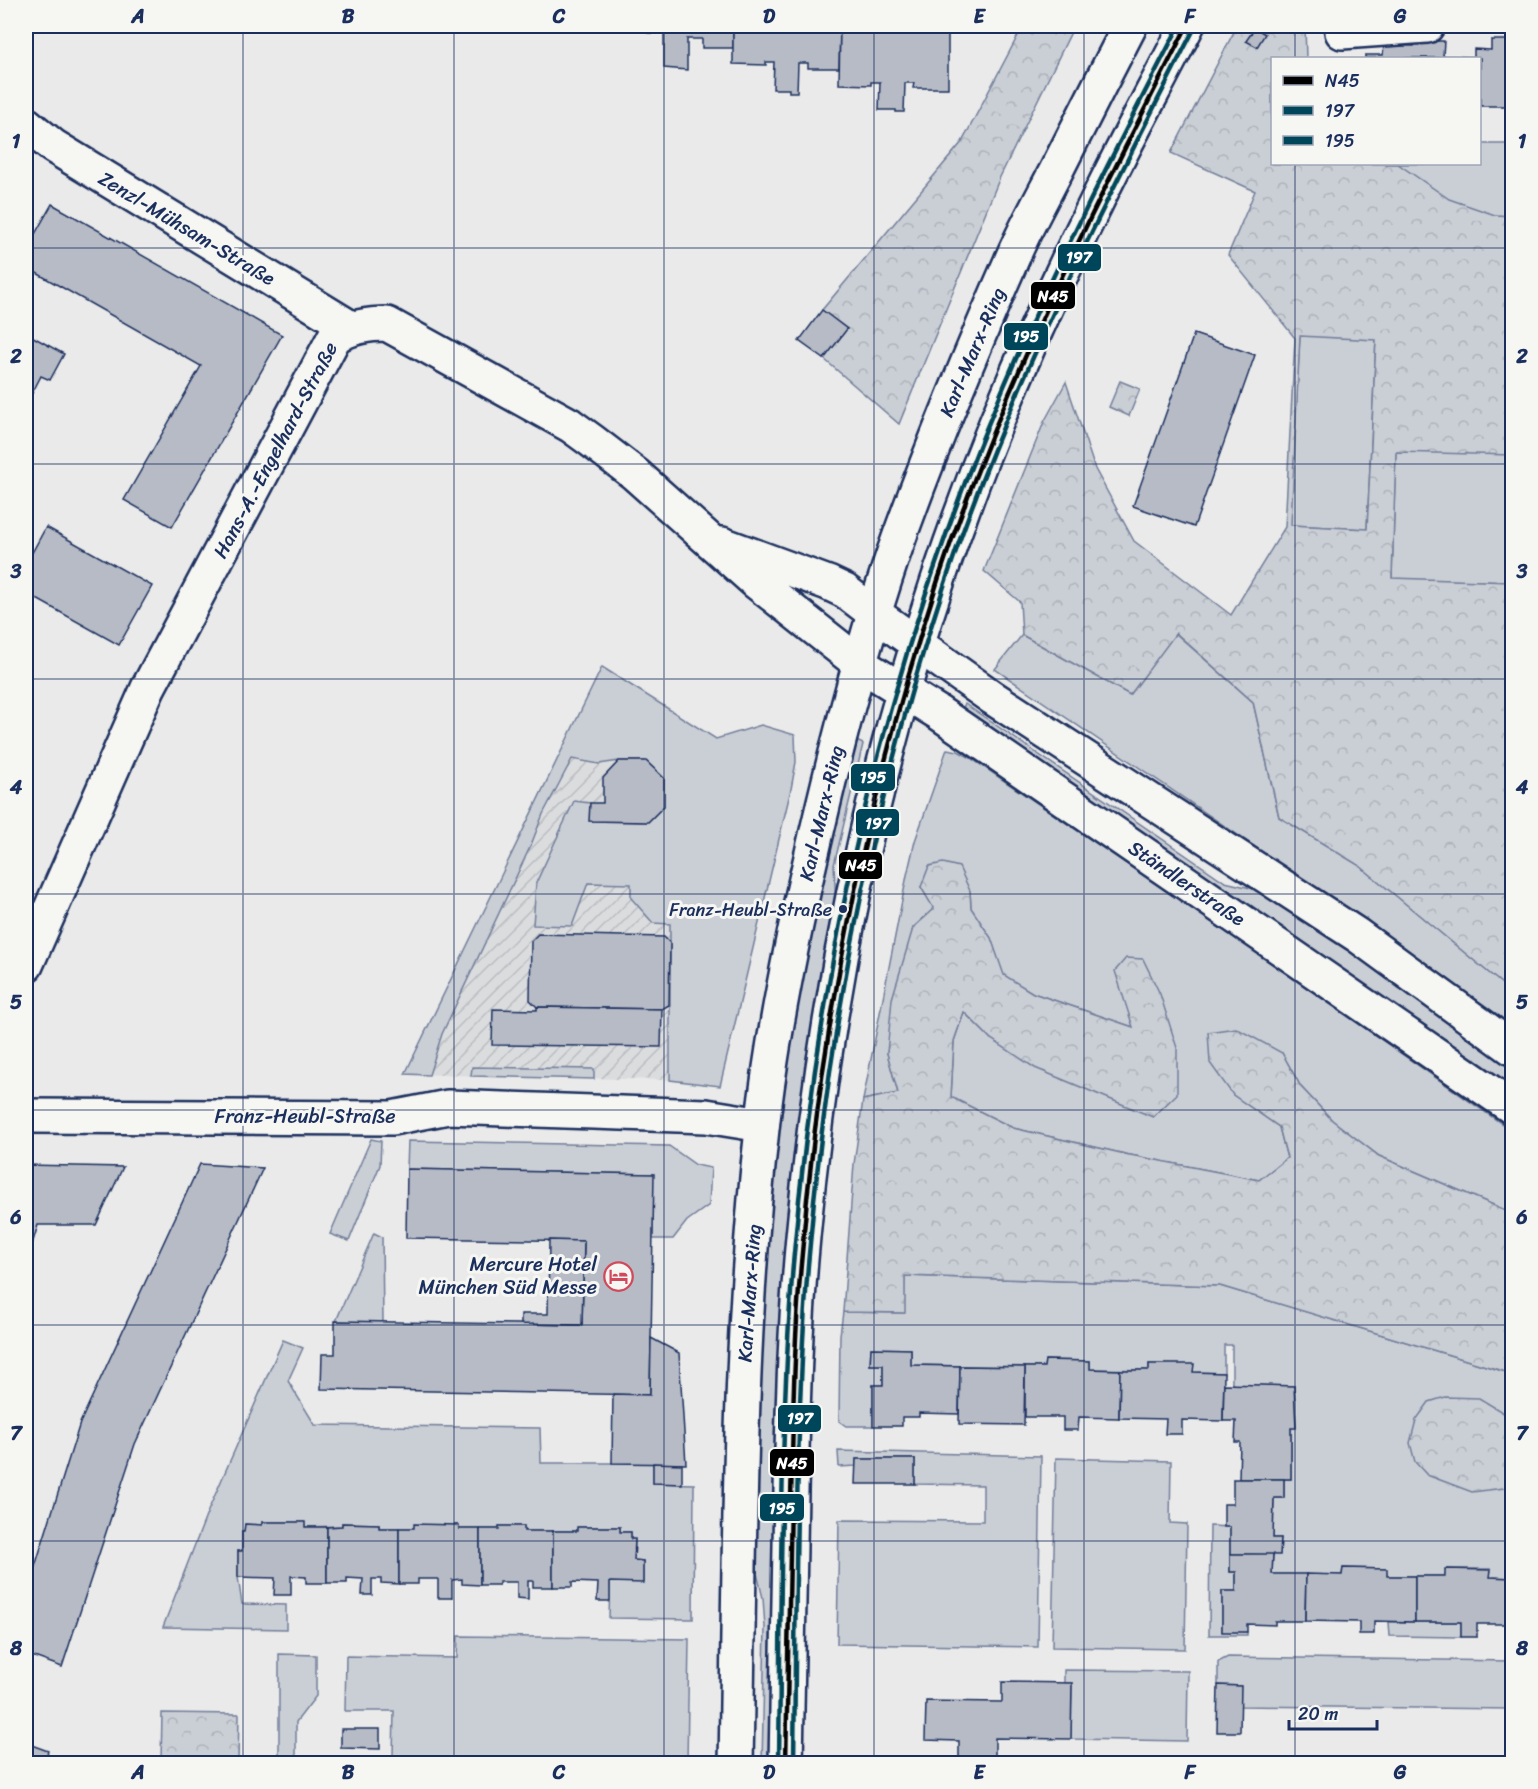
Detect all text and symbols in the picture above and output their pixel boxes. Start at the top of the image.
text: A [130,0,145,34]
text: B [342,0,355,34]
text: C [552,0,566,34]
text: D [763,0,776,34]
text: E [973,0,986,34]
text: F [1184,0,1197,34]
text: G [1393,0,1407,34]
legend [1271,57,1481,165]
text: N45 [1325,65,1360,97]
text: 197 [1325,95,1356,127]
text: 1 [12,124,21,159]
text: 1 [1518,124,1527,159]
text: 195 [1325,125,1355,157]
street label: Zenzl-Mühsam-Straße [91,162,282,296]
line badge: 197 [1057,243,1102,272]
text: 197 [1066,243,1094,272]
line badge: N45 [1030,281,1076,310]
street label: Karl-Marx-Ring [929,282,1016,423]
text: N45 [1037,282,1069,311]
line badge: 195 [1003,322,1049,351]
text: 195 [1013,322,1039,351]
street label: Hans-A.-Engelhard-Straße [203,335,348,565]
text: 2 [9,339,22,374]
text: 2 [1515,339,1528,374]
text: 3 [10,554,22,589]
text: 3 [1516,554,1528,589]
street label: Karl-Marx-Ring [789,742,854,885]
line badge: 195 [850,763,896,792]
text: 195 [860,763,886,792]
text: 4 [9,770,23,805]
text: 4 [1515,770,1529,805]
line badge: 197 [855,808,900,837]
text: 197 [865,809,893,838]
street label: Ständlerstraße [1121,831,1253,936]
line badge: N45 [838,851,883,880]
text: N45 [845,851,877,880]
place label: Franz-Heubl-Straße [669,894,832,926]
marker: Franz-Heubl-Straße [837,903,849,915]
text: 5 [10,985,22,1020]
text: 5 [1516,985,1528,1020]
street label: Franz-Heubl-Straße [215,1099,395,1134]
text: 6 [9,1200,22,1235]
text: 6 [1515,1200,1528,1235]
street label: Karl-Marx-Ring [727,1223,772,1363]
place label: Mercure Hotel München Süd Messe [418,1247,598,1305]
hotel icon: Mercure Hotel München Süd Messe [602,1260,634,1292]
line badge: 197 [777,1404,822,1433]
text: 197 [787,1404,815,1433]
text: 7 [10,1416,23,1451]
text: 7 [1516,1416,1529,1451]
line badge: N45 [769,1448,815,1477]
text: N45 [776,1449,808,1478]
line badge: 195 [759,1493,805,1522]
text: 195 [769,1494,795,1523]
text: 8 [9,1631,23,1666]
text: 8 [1515,1631,1529,1666]
scale bar [1289,1693,1378,1731]
text: 20 m [1298,1698,1338,1730]
text: A [130,1755,145,1789]
text: B [342,1755,355,1789]
text: C [552,1755,566,1789]
text: D [763,1755,776,1789]
text: E [973,1755,986,1789]
text: F [1184,1755,1197,1789]
text: G [1393,1755,1407,1789]

